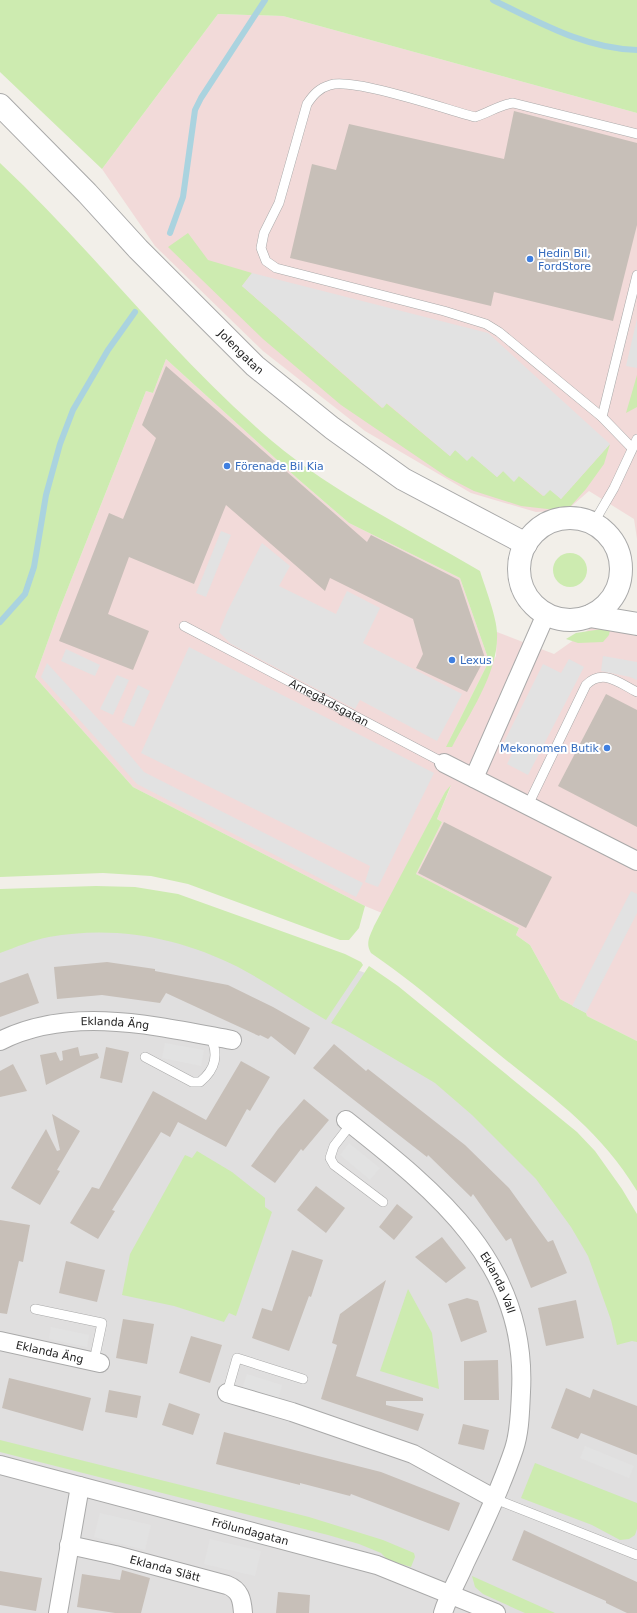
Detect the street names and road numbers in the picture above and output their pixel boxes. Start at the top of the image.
street label: Jolengatan [215,326,266,377]
street label: Arnegårdsgatan [287,676,371,729]
street label: Eklanda Äng [80,1015,150,1032]
street label: Eklanda Vall [478,1249,518,1315]
street label: Eklanda Äng [15,1338,85,1366]
street label: Frölundagatan [210,1515,290,1548]
street label: Eklanda Slätt [128,1553,203,1584]

